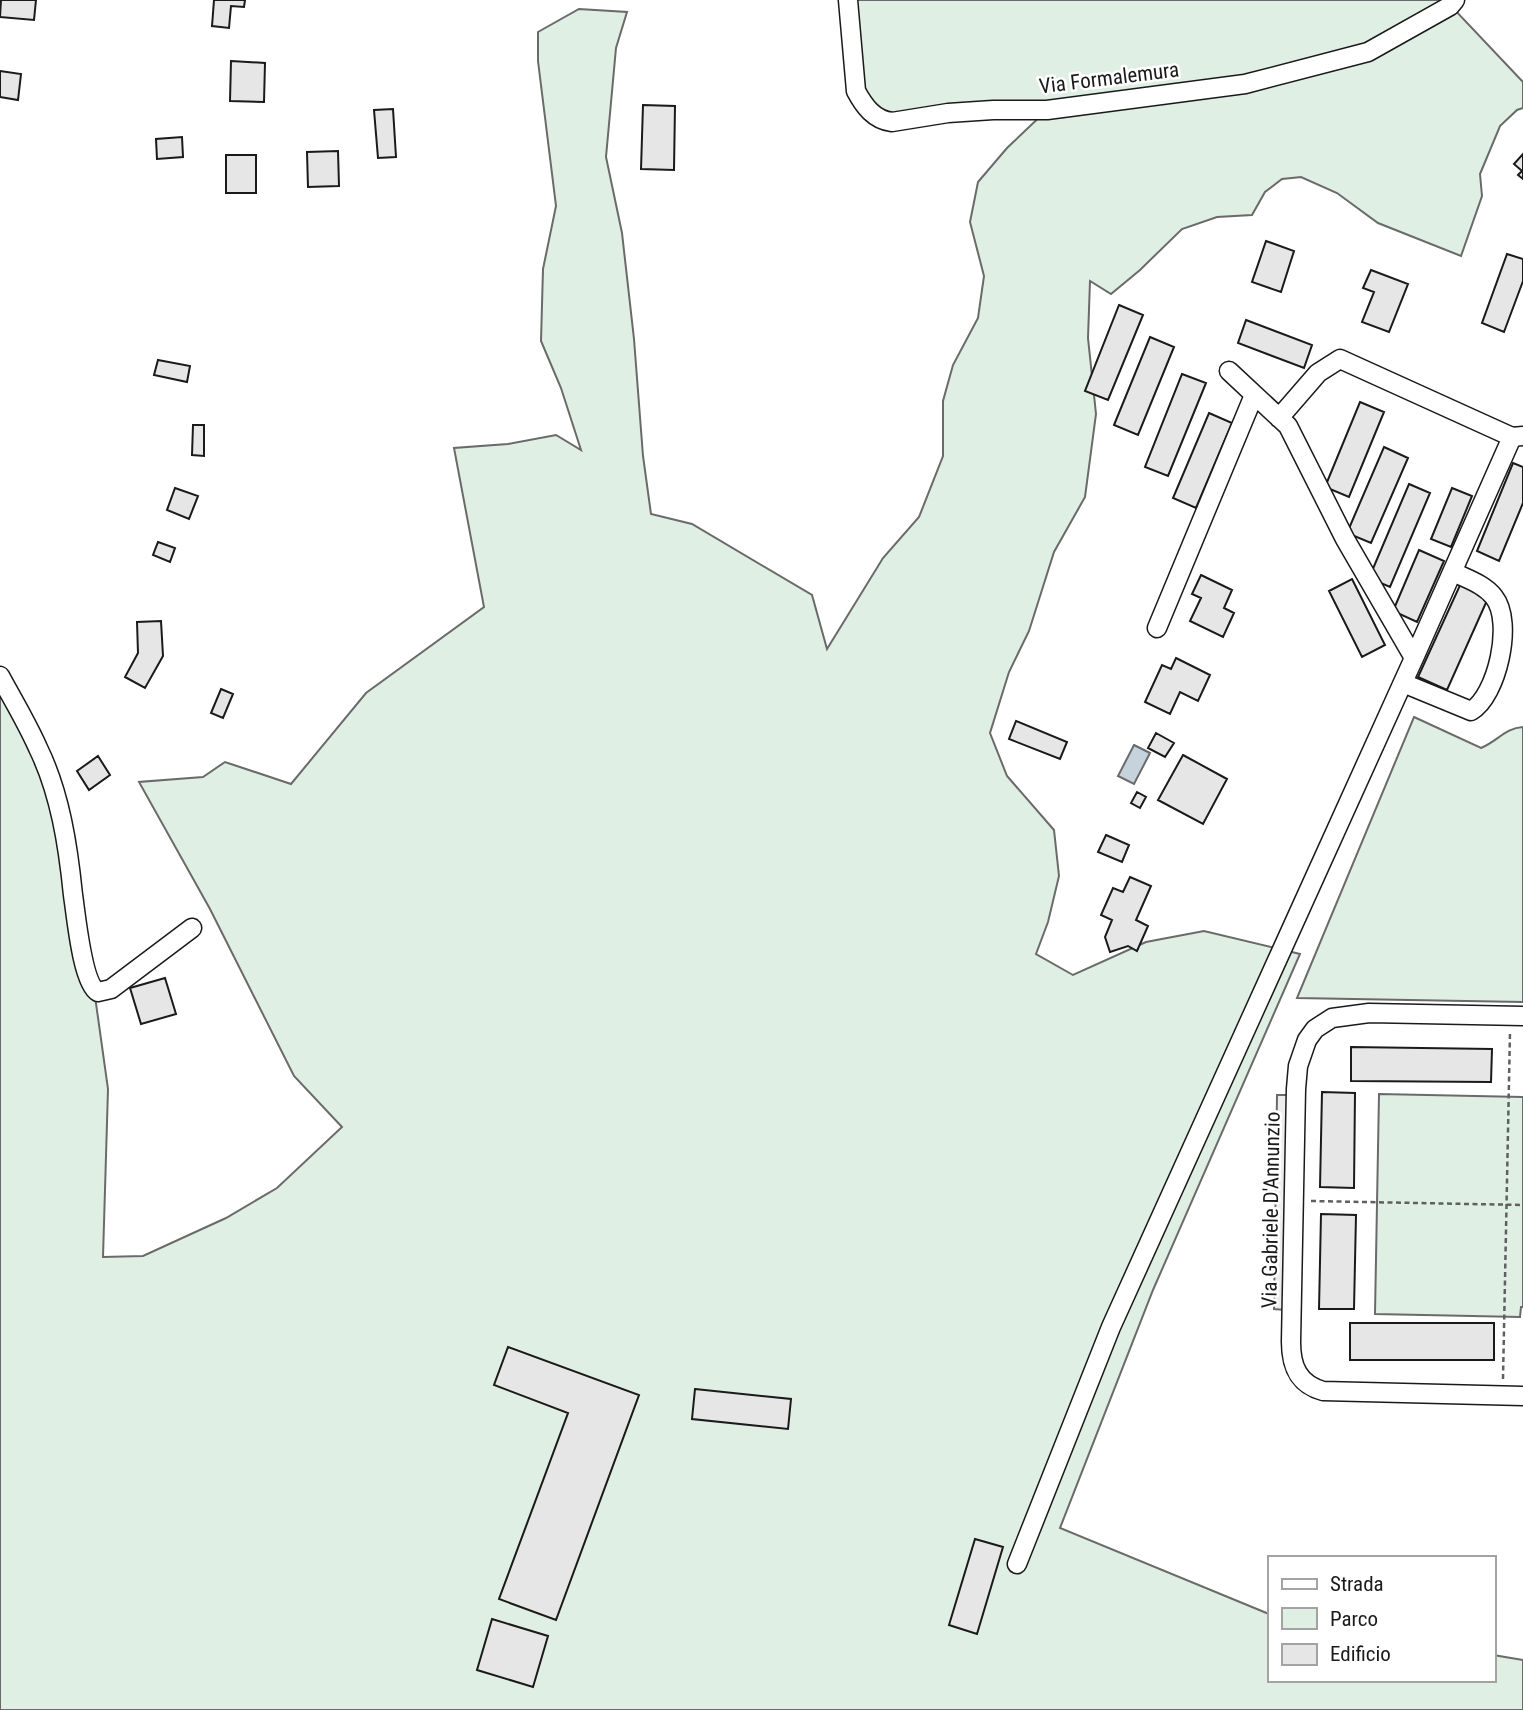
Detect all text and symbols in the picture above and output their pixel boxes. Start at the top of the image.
street label: Via Formalemura [1038,58,1180,98]
street label: Via Gabriele D'Annunzio [1257,1111,1285,1309]
legend [1268,1556,1495,1682]
text: Strada [1330,1572,1384,1596]
text: Parco [1330,1607,1378,1631]
text: Edificio [1330,1642,1391,1666]

